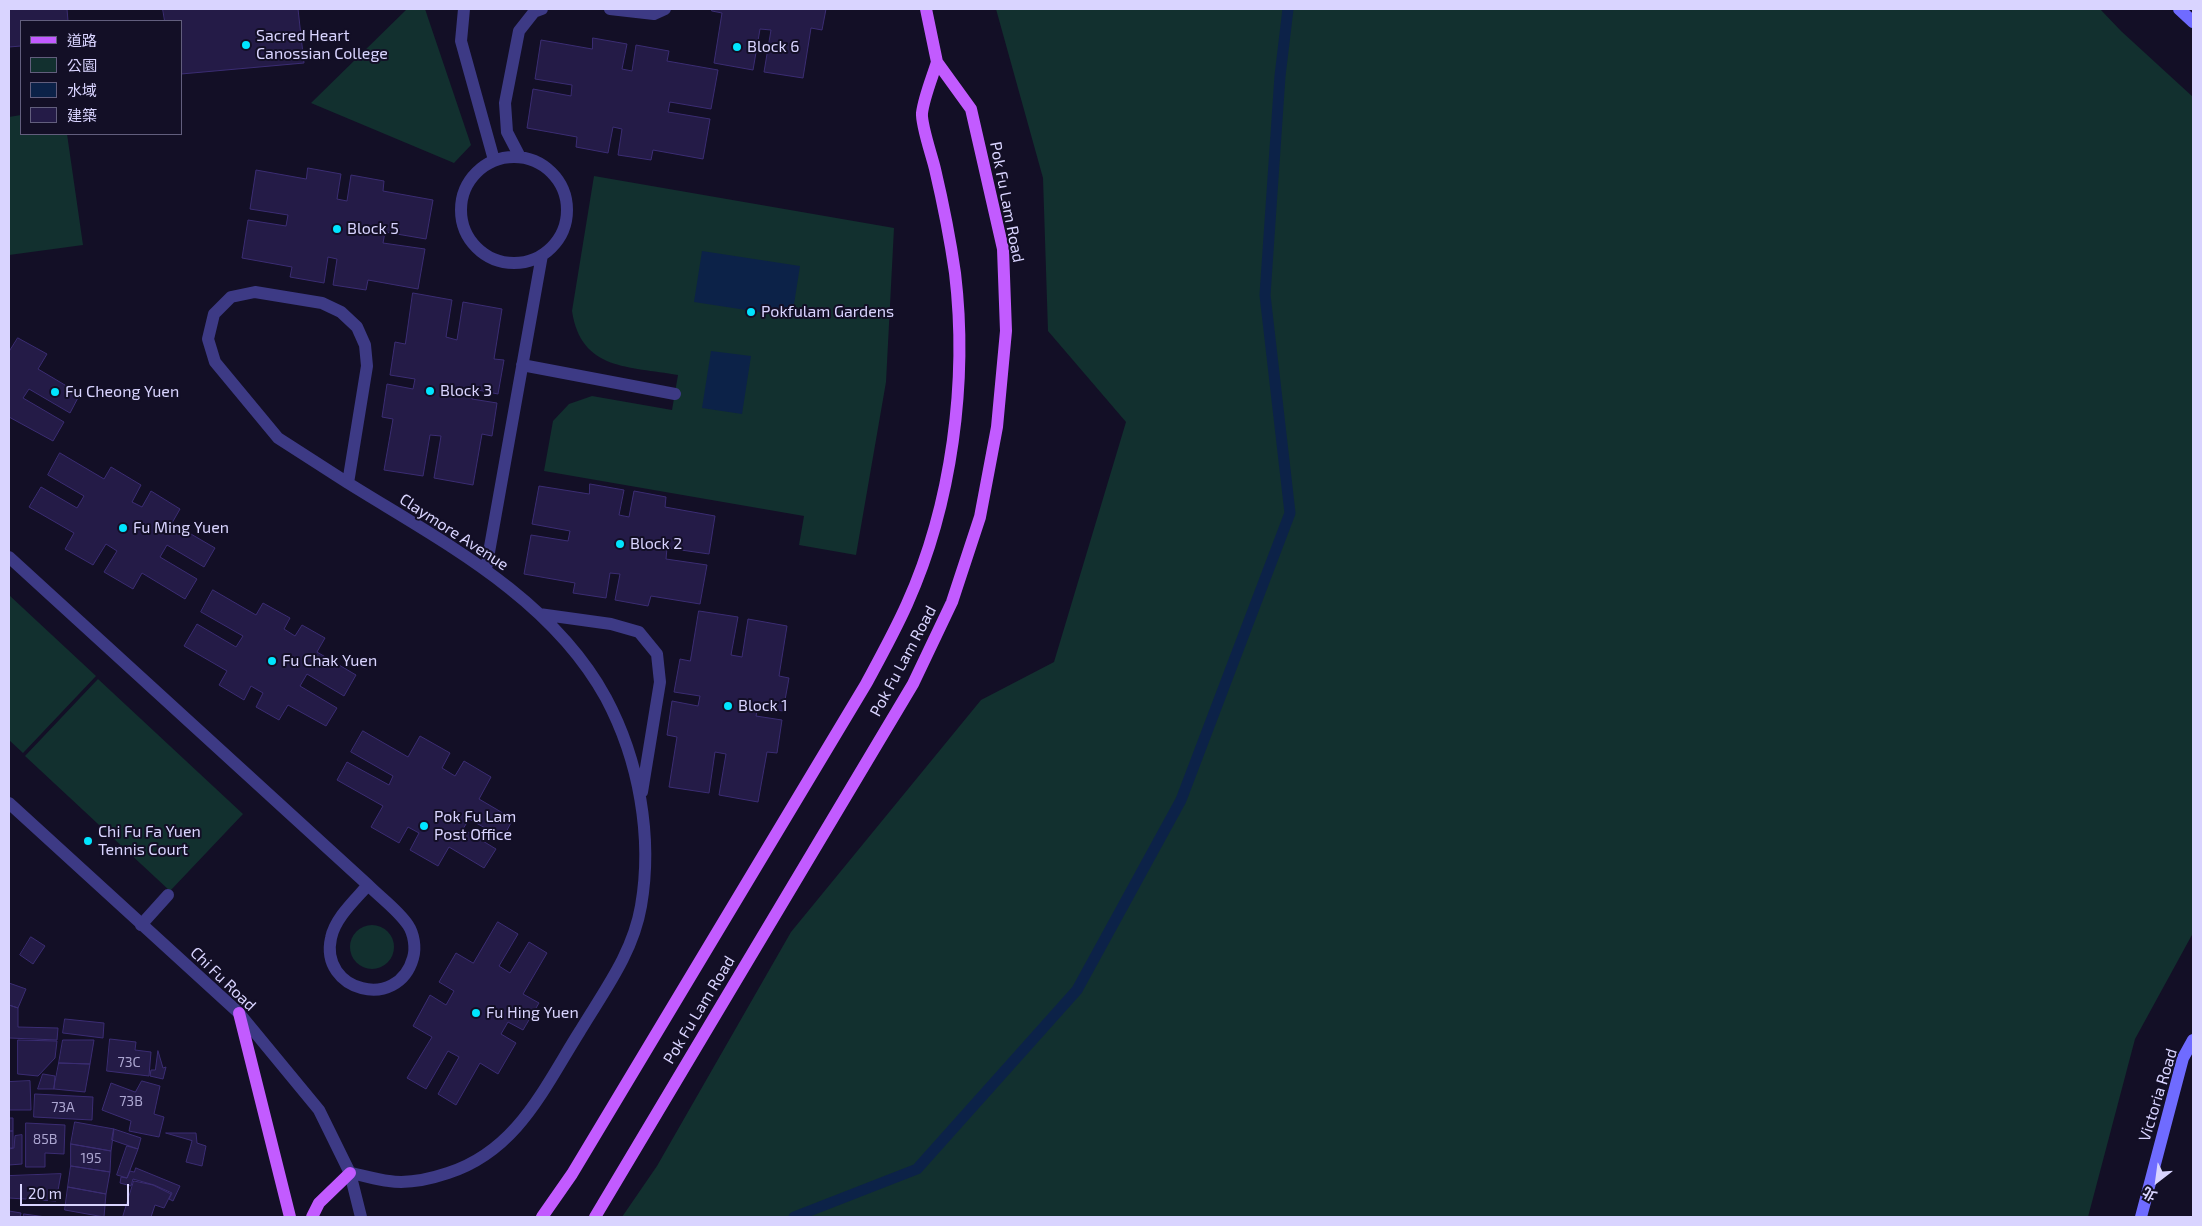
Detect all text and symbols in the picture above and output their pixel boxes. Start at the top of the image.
legend [20,20,182,135]
place label: Sacred Heart Canossian College [256,26,388,64]
text: 道路 [67,31,97,49]
place label: Block 6 [747,37,799,57]
marker: Sacred Heart Canossian College [240,39,252,51]
marker: Block 6 [731,41,743,53]
text: 公園 [67,56,97,74]
text: 水域 [67,81,97,99]
text: 建築 [67,106,97,124]
street label: Pok Fu Lam Road [986,140,1028,264]
place label: Block 5 [347,219,399,239]
marker: Block 5 [331,223,343,235]
place label: Pokfulam Gardens [761,302,894,322]
marker: Pokfulam Gardens [745,306,757,318]
place label: Block 3 [440,381,492,401]
place label: Fu Cheong Yuen [65,382,179,402]
marker: Block 3 [424,385,436,397]
marker: Fu Cheong Yuen [49,386,61,398]
street label: Claymore Avenue [396,490,512,574]
place label: Fu Ming Yuen [133,518,229,538]
marker: Fu Ming Yuen [117,522,129,534]
place label: Block 2 [630,534,682,554]
marker: Block 2 [614,538,626,550]
street label: Pok Fu Lam Road [866,602,940,720]
place label: Fu Chak Yuen [282,651,377,671]
marker: Fu Chak Yuen [266,655,278,667]
place label: Block 1 [738,696,788,716]
marker: Block 1 [722,700,734,712]
place label: Pok Fu Lam Post Office [434,807,516,845]
marker: Pok Fu Lam Post Office [418,820,430,832]
place label: Chi Fu Fa Yuen Tennis Court [98,822,201,860]
marker: Chi Fu Fa Yuen Tennis Court [82,835,94,847]
street label: Chi Fu Road [186,943,260,1015]
street label: Pok Fu Lam Road [659,952,739,1068]
place label: Fu Hing Yuen [486,1003,579,1023]
marker: Fu Hing Yuen [470,1007,482,1019]
street label: Victoria Road [2135,1046,2181,1144]
house number: 73C [118,1054,140,1070]
house number: 73B [119,1093,143,1109]
house number: 73A [51,1099,75,1115]
house number: 85B [33,1131,57,1147]
house number: 195 [80,1150,102,1166]
north arrow [2132,1156,2182,1206]
scale bar [22,1174,131,1206]
text: 20 m [28,1184,62,1202]
text: 北 [2139,1184,2160,1205]

